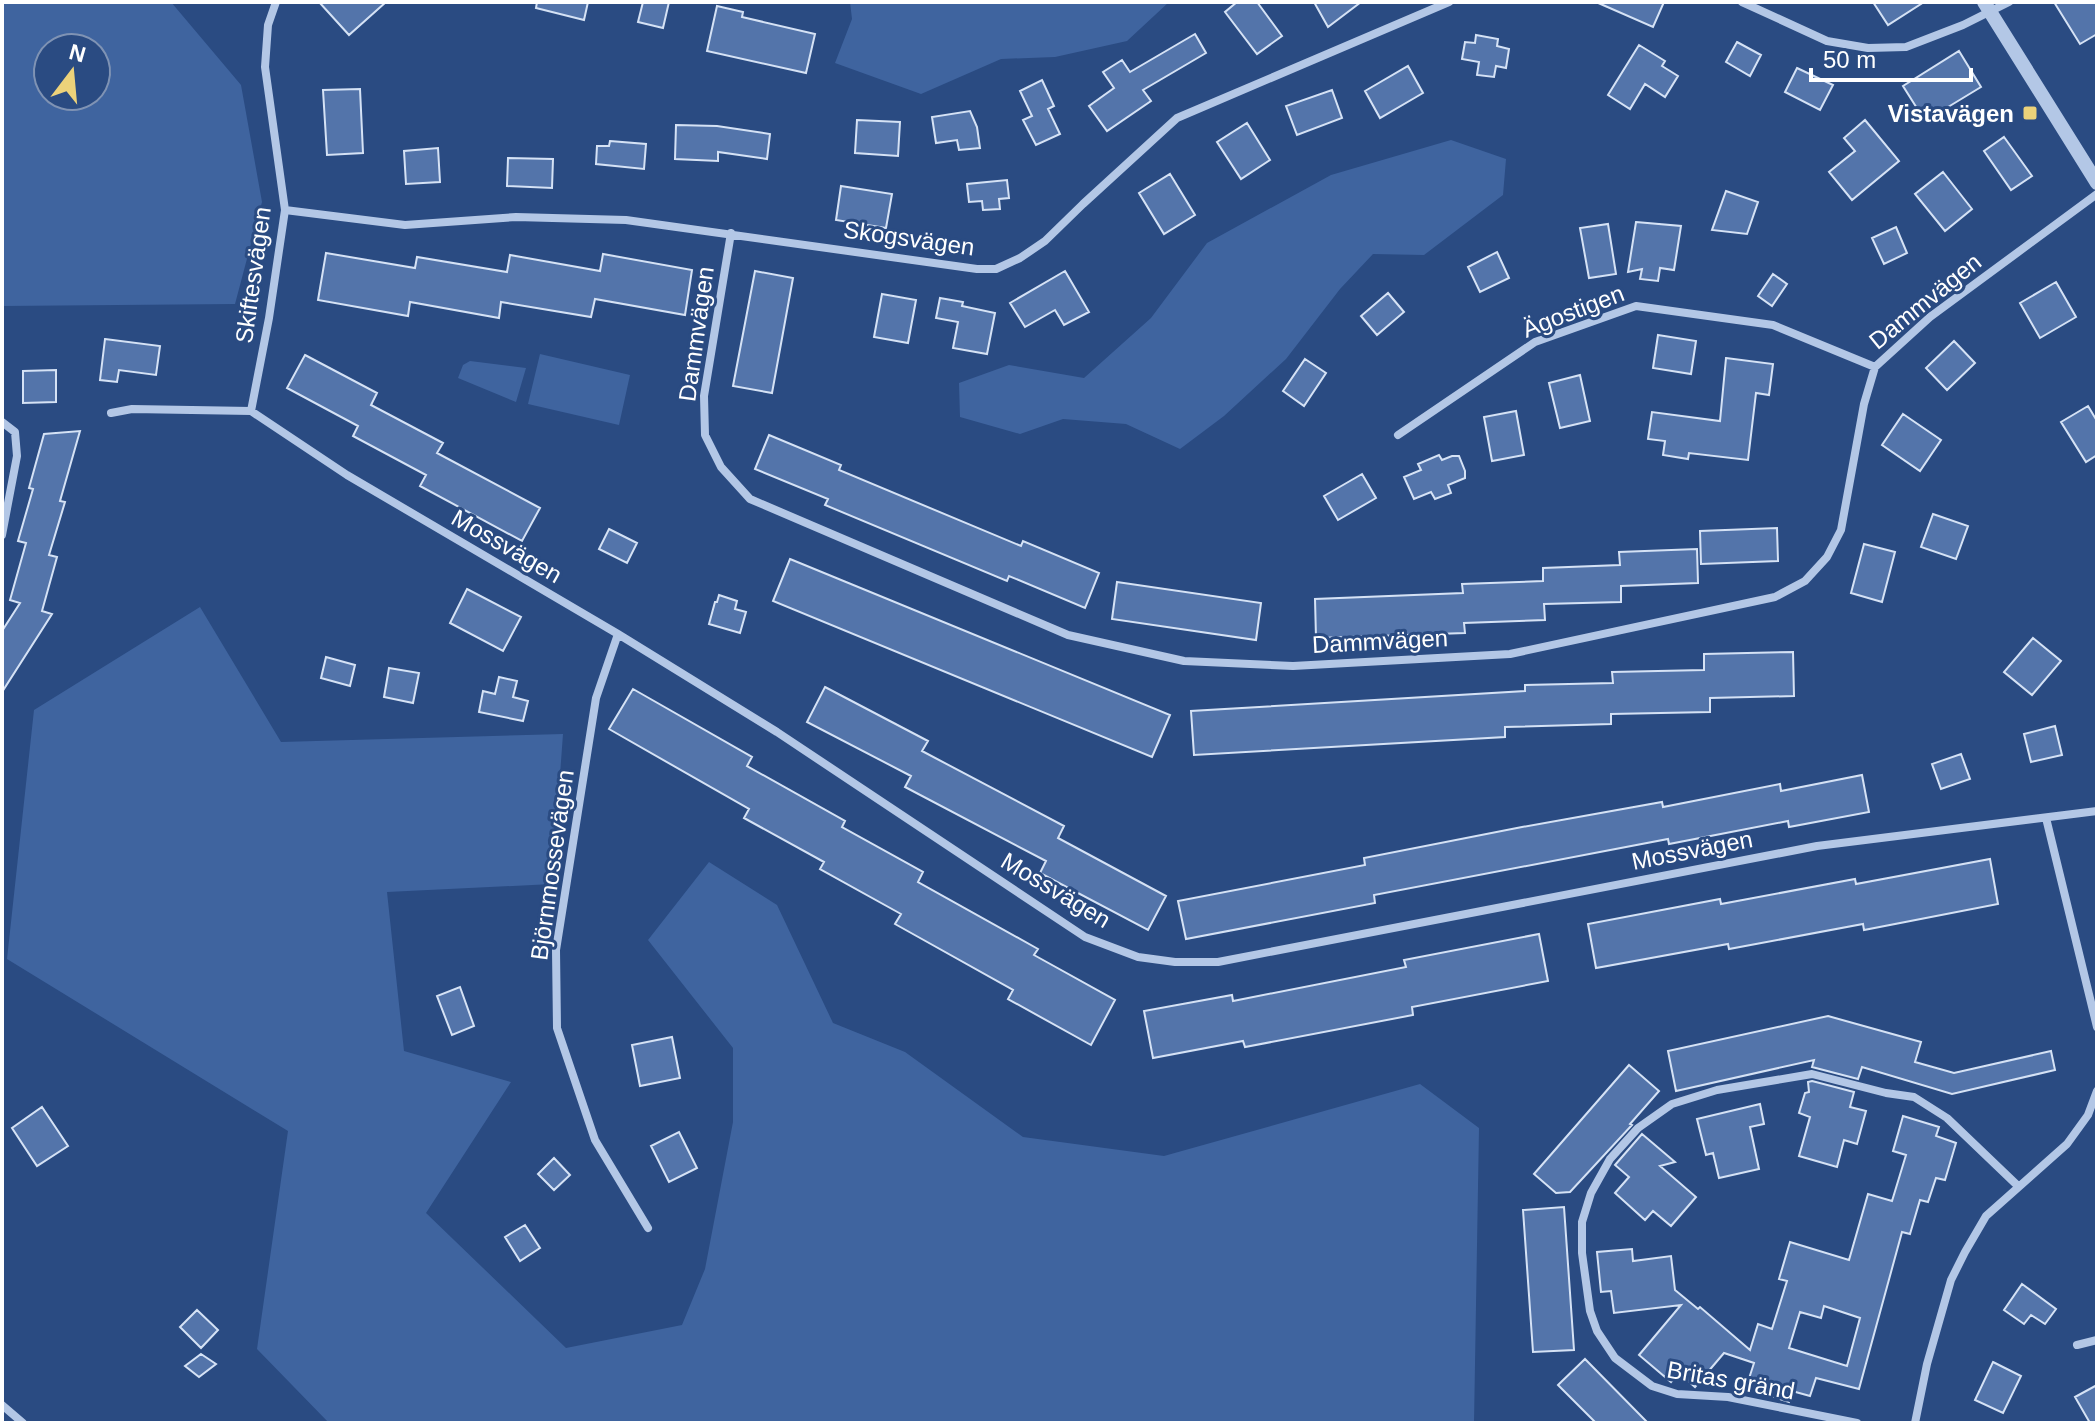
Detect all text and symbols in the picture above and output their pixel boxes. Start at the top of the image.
north arrow [32,32,112,112]
scale bar [1811,32,1971,82]
text: N [66,39,88,67]
text: 50 m [1823,46,1876,73]
place label: Vistavägen [1888,100,2014,127]
marker: Vistavägen [2021,104,2039,122]
street label: Skiftesvägen [230,205,276,345]
street label: Skogsvägen [842,215,976,261]
street label: Dammvägen [1864,248,1986,354]
street label: Dammvägen [673,265,719,403]
street label: Ägostigen [1518,279,1628,343]
street label: Mossvägen [447,504,567,588]
street label: Dammvägen [1311,624,1449,658]
street label: Björnmossevägen [525,768,579,962]
street label: Mossvägen [1629,825,1755,875]
street label: Mossvägen [996,847,1116,933]
street label: Britas gränd [1665,1355,1797,1405]

